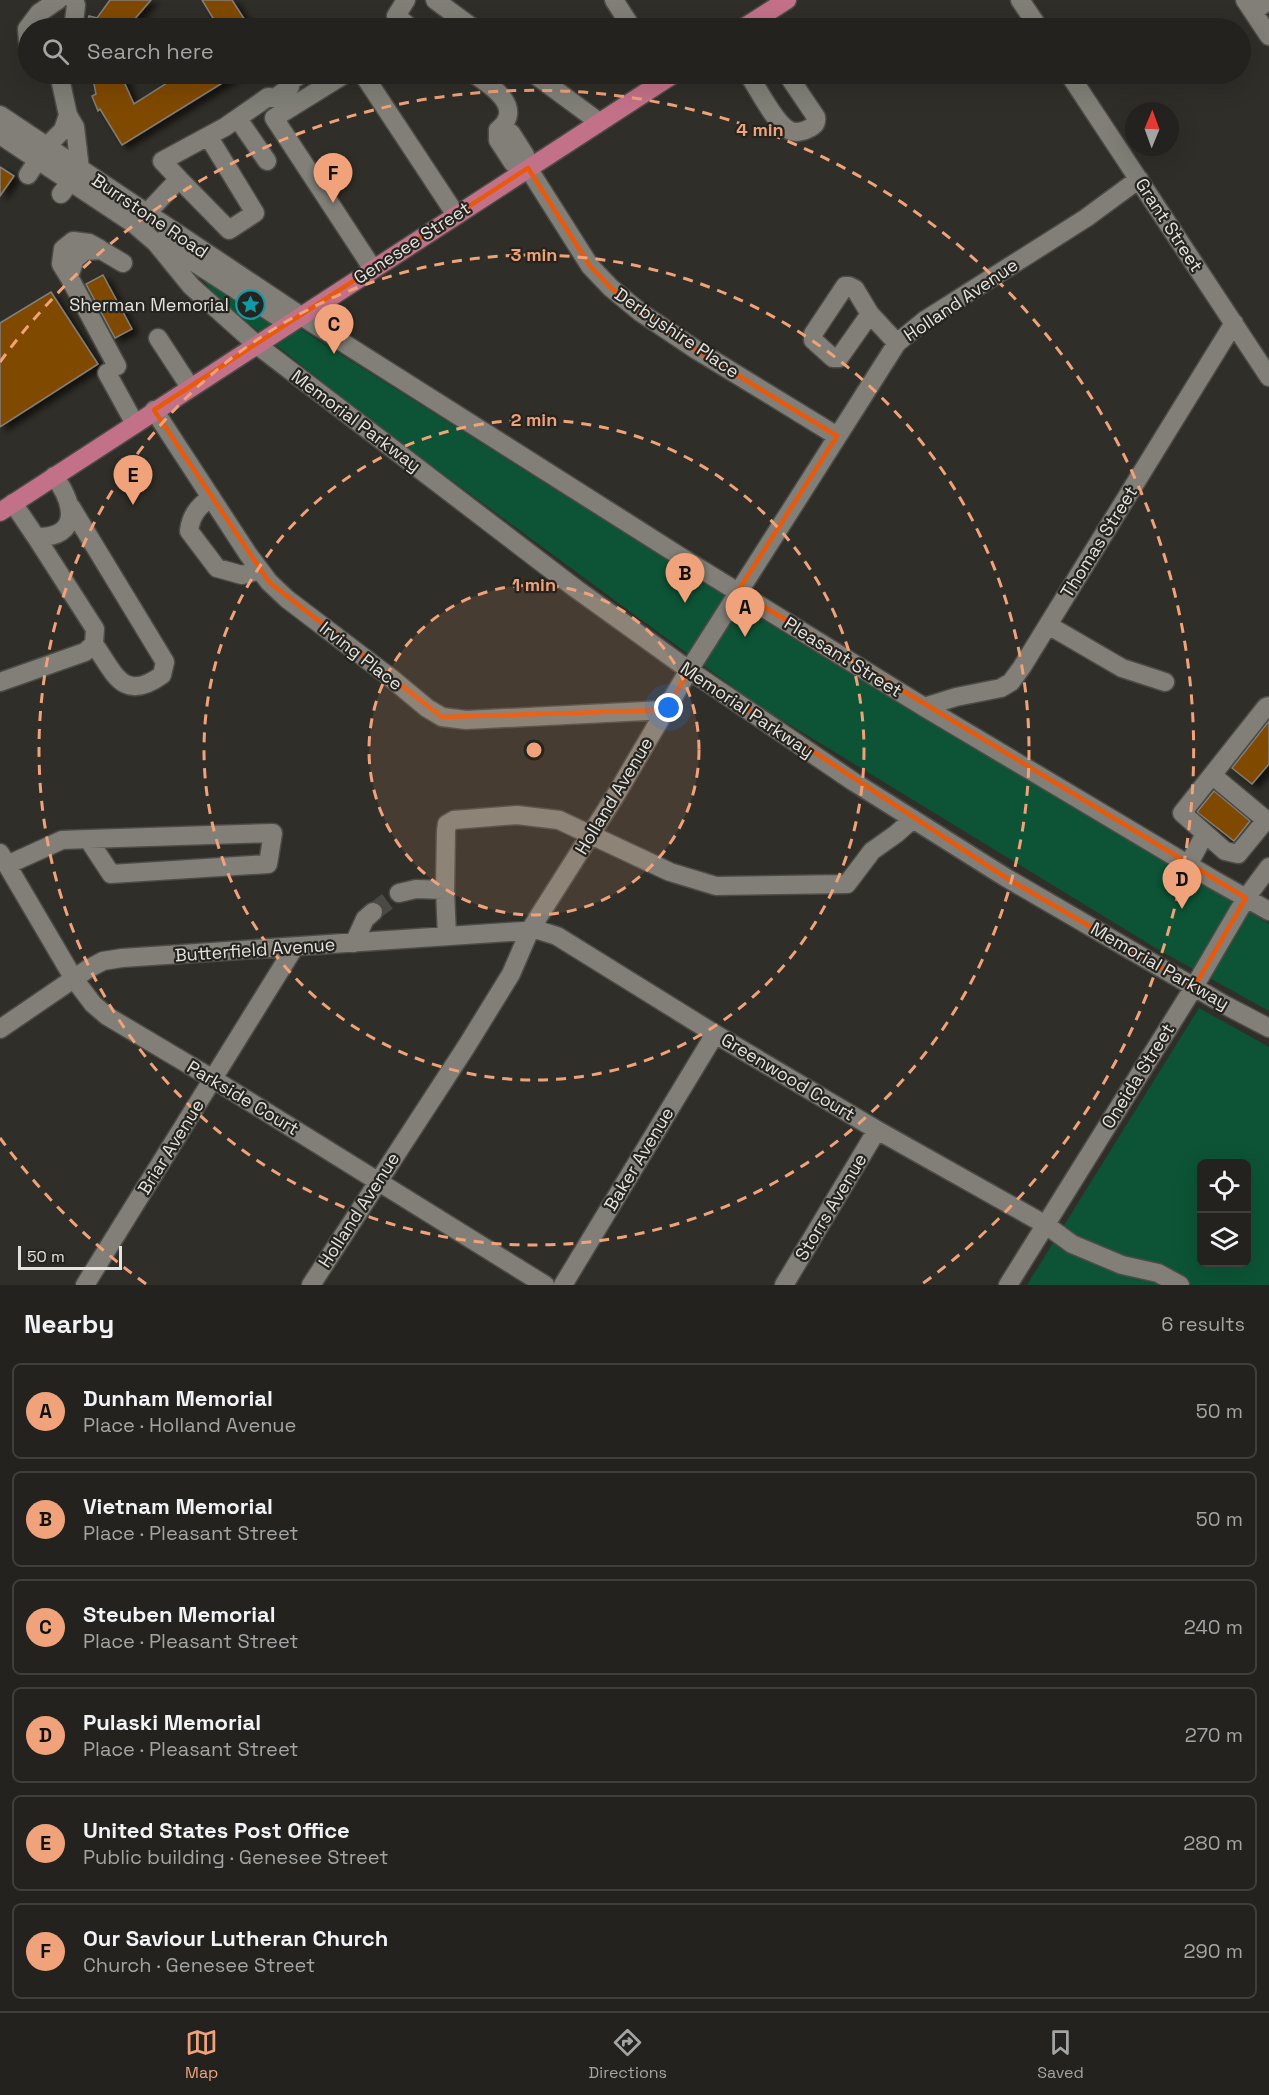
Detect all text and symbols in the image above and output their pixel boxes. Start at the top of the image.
search box [18,18,1251,84]
icon: search [39,35,72,68]
text: Search here [87,37,214,65]
north arrow [1125,102,1179,156]
text: 4 min [736,118,784,141]
pin: F [314,154,352,203]
street label: Burrstone Road [88,168,213,263]
street label: Grant Street [1131,173,1208,276]
street label: Genesee Street [349,196,474,289]
text: 3 min [511,243,557,266]
street label: Holland Avenue [899,253,1022,346]
street label: Derbyshire Place [611,282,744,383]
place icon: Sherman Memorial [234,289,266,321]
place label: Sherman Memorial [69,293,229,316]
pin: C [314,304,354,354]
street label: Memorial Parkway [287,364,426,477]
text: 2 min [511,408,557,431]
pin: E [114,456,152,505]
street label: Thomas Street [1055,482,1142,602]
pin: B [666,554,704,603]
text: 1 min [512,573,556,596]
pin: A [726,588,764,637]
street label: Pleasant Street [780,611,906,702]
street label: Irving Place [315,616,407,695]
street label: Memorial Parkway [676,656,818,763]
your location [654,693,683,722]
street label: Holland Avenue [570,733,658,859]
centre of rings [524,740,544,760]
pin: D [1162,860,1202,909]
street label: Memorial Parkway [1087,917,1234,1015]
street label: Butterfield Avenue [174,932,336,967]
street label: Oneida Street [1096,1019,1179,1133]
street label: Greenwood Court [717,1028,859,1126]
street label: Parkside Court [183,1055,304,1140]
street label: Briar Avenue [132,1095,209,1199]
street label: Baker Avenue [599,1103,679,1215]
street label: Holland Avenue [313,1148,404,1272]
street label: Storrs Avenue [790,1149,872,1265]
map controls [1197,1159,1251,1267]
button: locate [1197,1159,1251,1213]
button: layers [1197,1213,1251,1267]
scale bar [18,1243,122,1270]
text: 50 m [27,1246,65,1267]
text: Nearby [24,1307,114,1341]
text: 6 results [1161,1311,1245,1337]
text: Dunham Memorial [83,1384,273,1412]
text: A [39,1398,52,1424]
text: 50 m [1196,1398,1243,1424]
text: Place · Holland Avenue [83,1412,296,1438]
text: Vietnam Memorial [83,1492,273,1520]
text: B [39,1506,52,1532]
text: 50 m [1196,1506,1243,1532]
text: Place · Pleasant Street [83,1520,299,1546]
text: Steuben Memorial [83,1600,276,1628]
text: C [39,1614,52,1640]
text: 240 m [1184,1614,1243,1640]
text: Place · Pleasant Street [83,1628,299,1654]
text: Pulaski Memorial [83,1708,261,1736]
text: D [39,1722,52,1748]
text: 270 m [1185,1722,1243,1748]
text: Place · Pleasant Street [83,1736,299,1762]
text: United States Post Office [83,1816,350,1844]
text: E [40,1830,51,1856]
text: 280 m [1183,1830,1243,1856]
text: Public building · Genesee Street [83,1844,388,1870]
text: Our Saviour Lutheran Church [83,1924,388,1952]
text: F [40,1938,51,1964]
text: 290 m [1184,1938,1243,1964]
text: Church · Genesee Street [83,1952,315,1978]
tab: Map [185,2026,218,2083]
tab: Directions [589,2026,667,2083]
tab: Saved [1037,2026,1084,2083]

